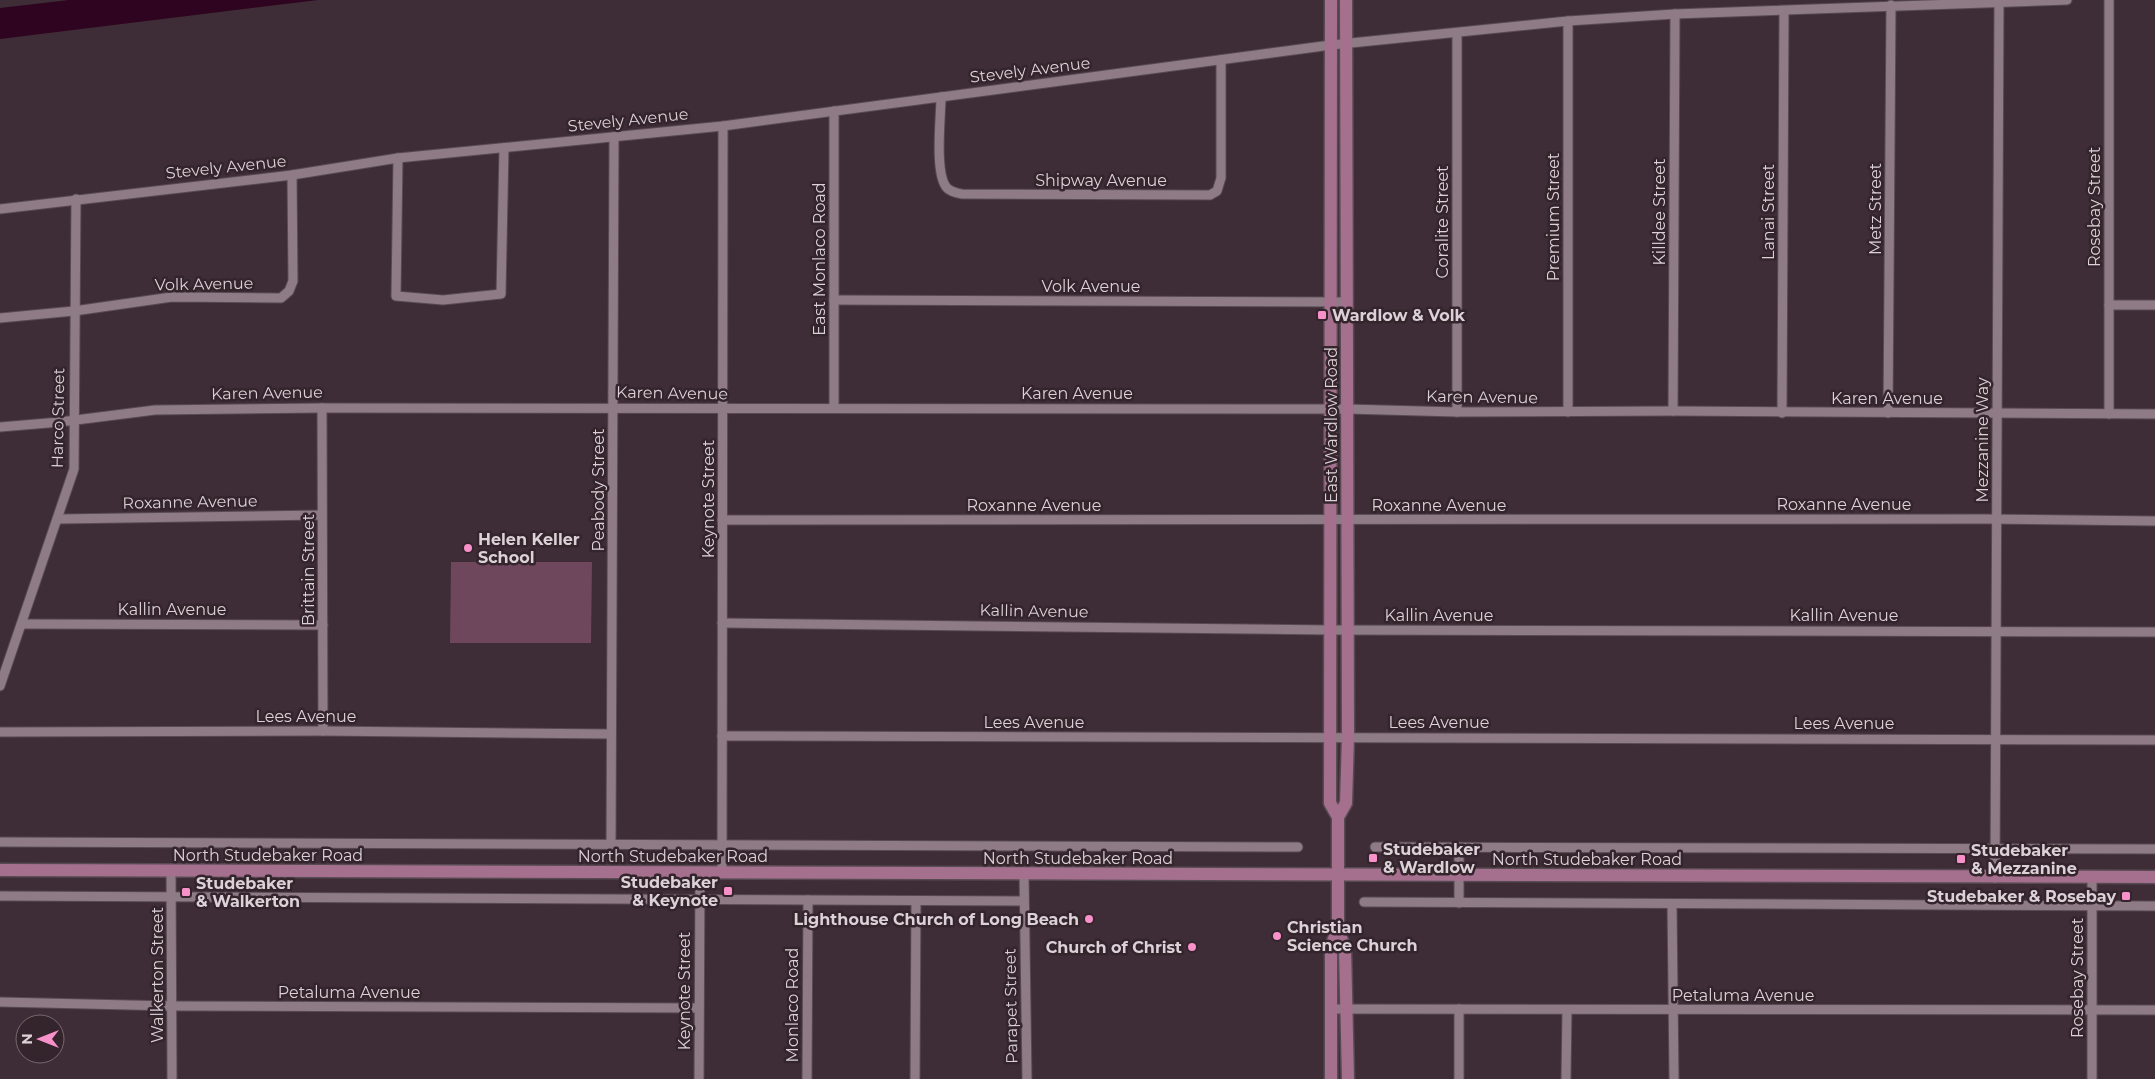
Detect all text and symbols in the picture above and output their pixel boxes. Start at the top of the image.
street label: Stevely Avenue [969,53,1091,87]
street label: Stevely Avenue [567,104,689,136]
street label: Rosebay Street [2085,146,2104,267]
street label: Stevely Avenue [165,151,287,183]
street label: Premium Street [1544,152,1563,281]
street label: Killdee Street [1650,158,1669,266]
street label: Metz Street [1866,162,1885,255]
street label: Lanai Street [1759,164,1778,260]
street label: Coralite Street [1433,165,1452,279]
street label: Shipway Avenue [1035,171,1167,190]
street label: East Monlaco Road [810,182,829,336]
street label: Volk Avenue [154,274,254,294]
street label: Volk Avenue [1042,277,1140,296]
place label: Wardlow & Volk [1332,306,1466,325]
marker: Wardlow & Volk [1316,309,1328,321]
street label: East Wardlow Road [1322,347,1341,503]
street label: Harco Street [48,367,68,468]
street label: Mezzanine Way [1973,377,1992,503]
street label: Karen Avenue [211,383,323,403]
street label: Karen Avenue [616,383,728,403]
street label: Karen Avenue [1021,384,1133,403]
street label: Karen Avenue [1426,387,1538,407]
street label: Karen Avenue [1831,389,1943,408]
street label: Peabody Street [589,428,608,552]
street label: Keynote Street [699,439,718,558]
street label: Roxanne Avenue [122,491,258,513]
street label: Roxanne Avenue [1776,495,1912,514]
street label: Roxanne Avenue [966,496,1102,515]
street label: Roxanne Avenue [1371,496,1507,515]
street label: Brittain Street [299,513,318,626]
place label: Helen Keller School [478,530,580,567]
marker: Helen Keller School [462,542,474,554]
street label: Kallin Avenue [118,600,226,619]
street label: Kallin Avenue [979,601,1089,621]
street label: Kallin Avenue [1385,606,1493,625]
street label: Kallin Avenue [1790,606,1898,625]
street label: Lees Avenue [255,707,357,726]
street label: Lees Avenue [983,713,1085,732]
street label: Lees Avenue [1388,713,1490,732]
street label: Lees Avenue [1793,714,1895,733]
place label: Studebaker & Wardlow [1383,840,1480,877]
place label: Studebaker & Mezzanine [1971,841,2077,878]
street label: North Studebaker Road [173,846,363,865]
street label: North Studebaker Road [578,847,768,866]
street label: North Studebaker Road [983,849,1173,868]
street label: North Studebaker Road [1492,850,1682,869]
marker: Studebaker & Wardlow [1367,852,1379,864]
marker: Studebaker & Mezzanine [1955,853,1967,865]
place label: Studebaker & Keynote [621,873,718,910]
place label: Studebaker & Walkerton [196,874,300,911]
marker: Studebaker & Keynote [722,885,734,897]
marker: Studebaker & Walkerton [180,886,192,898]
place label: Studebaker & Rosebay [1927,887,2116,906]
marker: Studebaker & Rosebay [2120,890,2132,902]
street label: Walkerton Street [148,907,167,1043]
place label: Lighthouse Church of Long Beach [794,910,1079,929]
marker: Lighthouse Church of Long Beach [1083,913,1095,925]
street label: Rosebay Street [2068,917,2087,1038]
place label: Christian Science Church [1287,918,1417,955]
marker: Christian Science Church [1271,930,1283,942]
street label: Keynote Street [675,931,694,1050]
place label: Church of Christ [1046,938,1182,957]
marker: Church of Christ [1186,941,1198,953]
street label: Monlaco Road [783,948,802,1062]
street label: Parapet Street [1000,948,1022,1064]
street label: Petaluma Avenue [278,983,420,1002]
street label: Petaluma Avenue [1672,986,1814,1005]
north arrow [15,1014,65,1064]
text: N [18,1033,36,1045]

